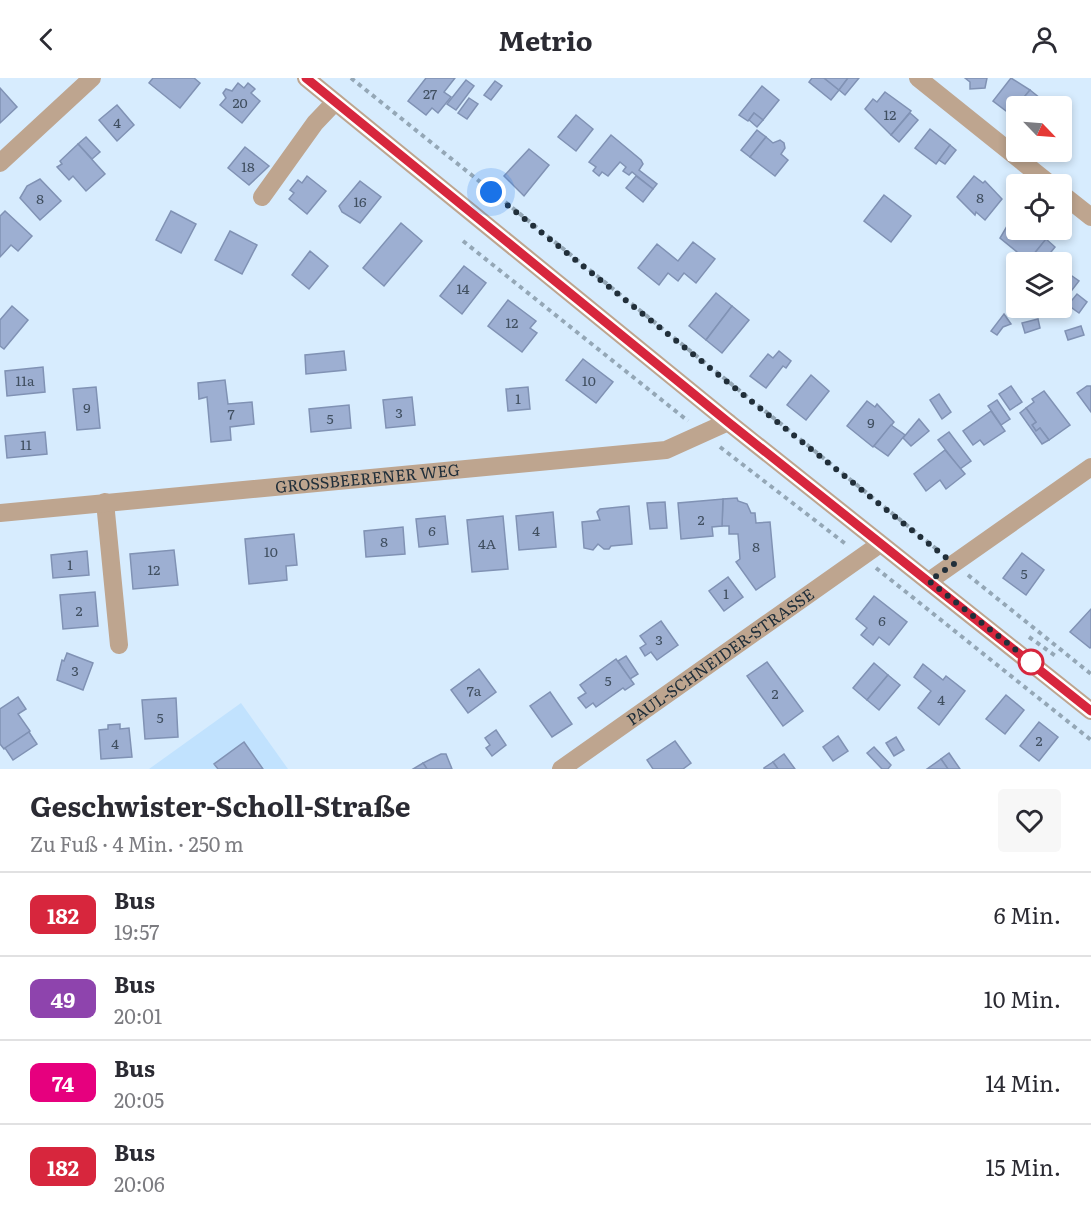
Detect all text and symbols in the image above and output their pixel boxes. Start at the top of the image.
text: Metrio [499,19,592,59]
icon: back [30,23,63,56]
icon: person [1028,23,1061,56]
house number: 27 [423,83,437,103]
house number: 20 [232,92,248,112]
north arrow [1006,96,1072,162]
map controls [1006,96,1072,318]
house number: 12 [884,104,896,124]
house number: 4 [113,112,121,132]
house number: 18 [241,156,255,176]
button: locate [1006,174,1072,240]
your location [476,177,506,207]
house number: 8 [976,187,984,207]
house number: 8 [36,188,44,208]
house number: 16 [353,191,367,211]
button: layers [1006,252,1072,318]
house number: 14 [457,278,470,298]
house number: 12 [506,312,518,332]
house number: 11a [16,370,35,390]
house number: 10 [582,370,596,390]
house number: 1 [515,388,521,408]
house number: 9 [83,397,91,417]
house number: 3 [395,402,403,422]
house number: 7 [227,403,235,423]
house number: 5 [326,408,334,428]
house number: 9 [867,412,875,432]
house number: 11 [20,434,32,454]
street label: GROSSBEERENER WEG [274,457,461,498]
house number: 2 [697,509,705,529]
house number: 6 [428,520,436,540]
house number: 4 [532,520,540,540]
house number: 8 [380,531,388,551]
house number: 4A [478,533,497,553]
house number: 8 [752,536,760,556]
house number: 10 [264,541,278,561]
house number: 1 [67,554,73,574]
house number: 12 [148,559,160,579]
house number: 5 [1020,563,1028,583]
street label: PAUL-SCHNEIDER-STRASSE [621,581,818,730]
house number: 1 [723,583,729,603]
house number: 2 [75,600,83,620]
house number: 6 [878,610,886,630]
house number: 3 [655,629,663,649]
unlabelled marker [1018,649,1044,675]
house number: 3 [71,660,79,680]
house number: 5 [604,670,612,690]
house number: 7a [467,680,482,700]
house number: 2 [771,683,779,703]
house number: 4 [937,689,945,709]
house number: 5 [156,707,164,727]
house number: 2 [1035,730,1043,750]
house number: 4 [111,733,119,753]
text: Geschwister-Scholl-Straße [30,784,411,826]
button: heart [998,789,1061,852]
text: Zu Fuß · 4 Min. · 250 m [30,828,244,858]
text: Bus [114,883,155,916]
text: 6 Min. [994,898,1061,931]
text: 182 [47,899,79,930]
text: 19:57 [114,916,159,946]
text: Bus [114,967,155,1000]
text: 10 Min. [984,982,1061,1015]
text: 49 [51,983,75,1014]
text: 20:01 [114,1000,162,1030]
text: Bus [114,1051,155,1084]
text: 14 Min. [985,1066,1061,1099]
text: 74 [52,1067,74,1098]
text: 20:05 [114,1084,164,1114]
text: Bus [114,1135,155,1168]
text: 15 Min. [985,1150,1061,1183]
text: 182 [47,1151,79,1182]
text: 20:06 [114,1168,165,1198]

